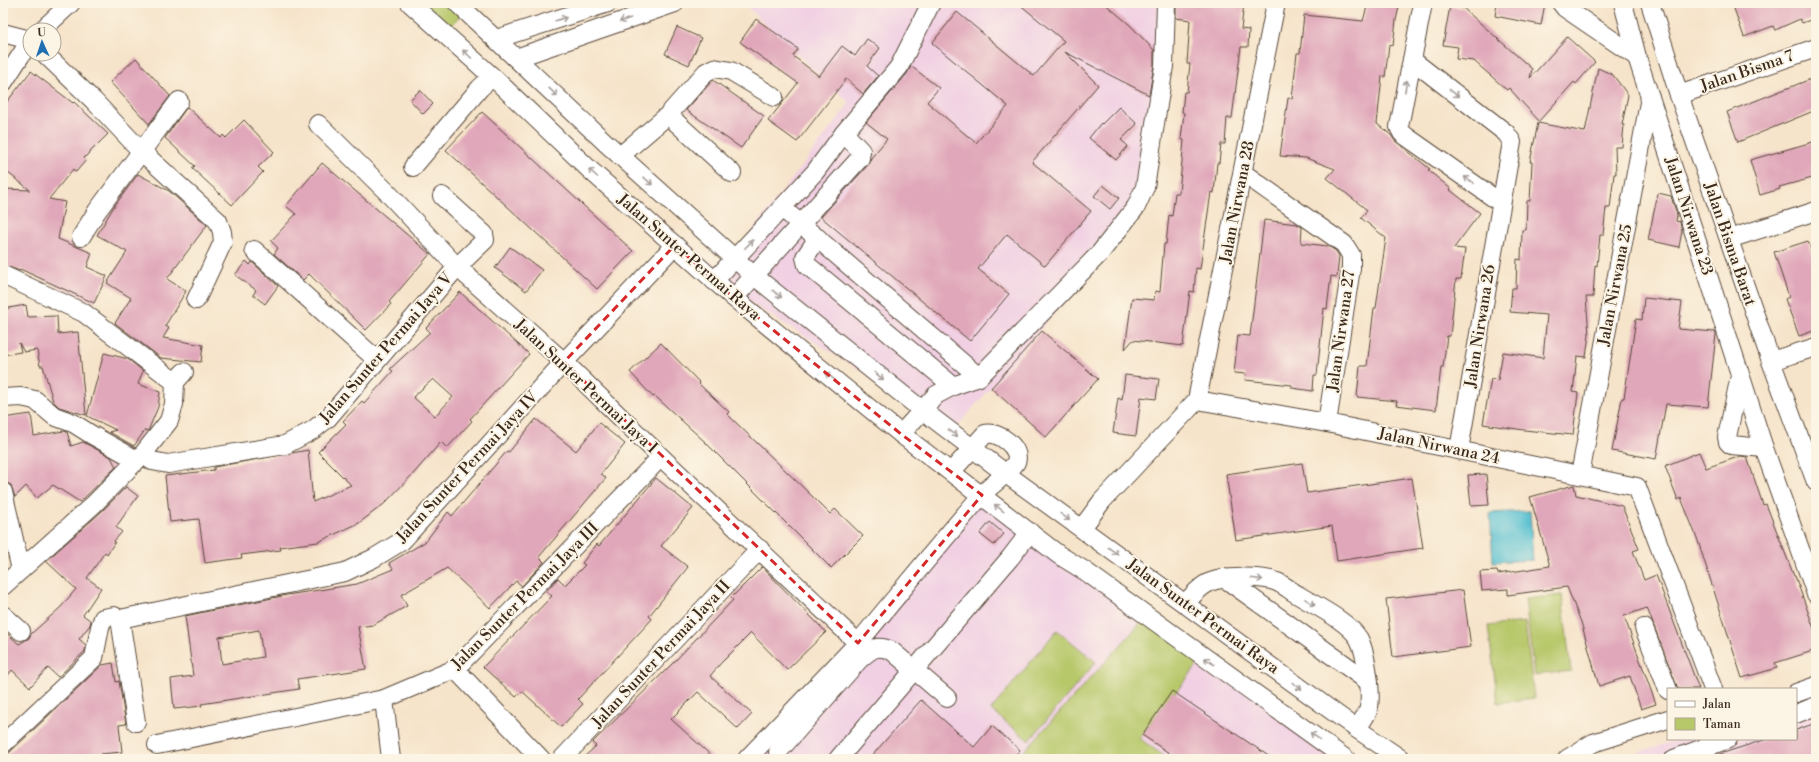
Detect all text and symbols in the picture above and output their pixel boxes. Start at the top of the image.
one-way arrow [554,15,567,22]
one-way arrow [619,17,632,24]
north arrow [22,22,62,62]
text: U [37,26,47,40]
street label: Jalan Bisma 7 [1697,46,1796,97]
one-way arrow [462,49,472,59]
one-way arrow [1403,80,1411,93]
one-way arrow [548,88,558,97]
one-way arrow [1448,88,1459,97]
street label: Jalan Nirwana 28 [1215,139,1259,266]
street label: Jalan Nirwana 23 [1660,153,1718,278]
one-way arrow [588,168,598,177]
one-way arrow [1463,176,1474,184]
one-way arrow [642,177,653,186]
street label: Jalan Bisma Barat [1699,179,1761,309]
street label: Jalan Sunter Permai Raya [612,189,765,325]
street label: Jalan Nirwana 25 [1593,222,1637,348]
one-way arrow [744,240,753,250]
street label: Jalan Nirwana 26 [1460,263,1500,390]
street label: Jalan Sunter Permai Jaya V [314,268,457,428]
street label: Jalan Nirwana 27 [1322,269,1359,394]
one-way arrow [772,290,783,299]
street label: Jalan Sunter Permai Jaya I [510,314,662,457]
one-way arrow [873,371,884,380]
one-way arrow [825,372,836,381]
street label: Jalan Sunter Permai Jaya IV [391,387,543,547]
street label: Jalan Nirwana 24 [1375,423,1502,469]
one-way arrow [947,429,958,438]
one-way arrow [994,504,1005,512]
one-way arrow [1060,513,1071,521]
street label: Jalan Sunter Permai Jaya III [446,518,603,675]
one-way arrow [1108,547,1119,555]
street label: Jalan Sunter Permai Raya [1122,553,1284,679]
one-way arrow [1250,575,1263,583]
street label: Jalan Sunter Permai Jaya II [587,576,735,733]
one-way arrow [1304,598,1315,606]
one-way arrow [1204,656,1215,665]
one-way arrow [1292,682,1303,690]
legend [1667,688,1797,740]
text: Jalan [1702,697,1731,712]
text: Taman [1703,717,1741,732]
one-way arrow [1309,732,1320,740]

